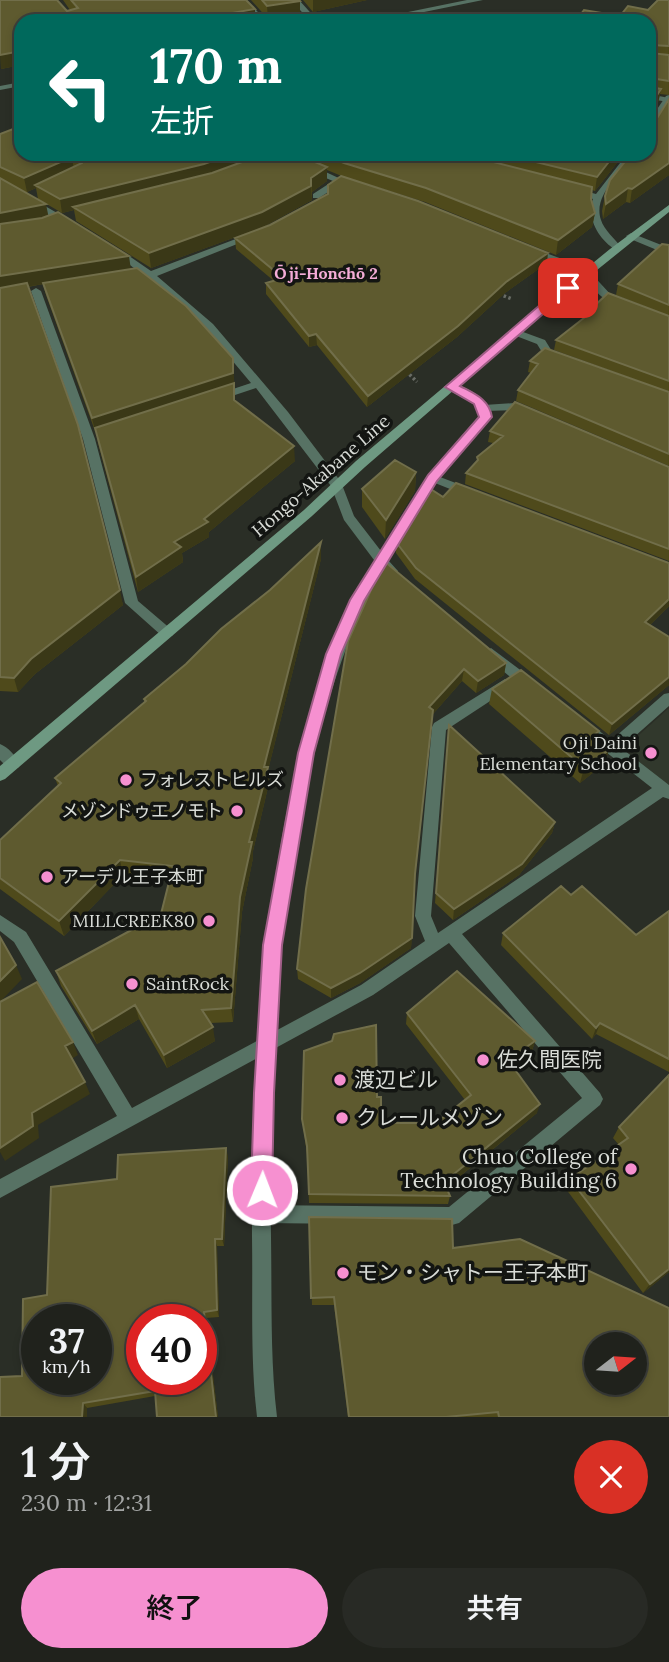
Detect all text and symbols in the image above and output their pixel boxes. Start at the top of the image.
text: 170 m [150,34,282,96]
icon: left [35,42,126,133]
text: 左折 [150,100,214,141]
pin [538,258,598,318]
district label: Ōji-Honchō 2 [274,263,378,283]
icon: arrive [549,269,587,307]
street label: Hongo-Akabane Line [247,409,395,542]
place label: Oji Daini Elementary School [479,731,637,775]
marker: Oji Daini Elementary School [643,745,659,761]
place label: フォレストヒルズ [140,768,284,791]
marker: フォレストヒルズ [118,772,134,788]
place label: メゾンドゥエノモト [61,799,223,822]
marker: メゾンドゥエノモト [229,803,245,819]
place label: アーデル王子本町 [61,865,204,888]
marker: アーデル王子本町 [39,869,55,885]
place label: MILLCREEK80 [72,909,195,932]
marker: MILLCREEK80 [201,913,217,929]
place label: SaintRock [146,972,230,995]
marker: SaintRock [124,976,140,992]
place label: 佐久間医院 [497,1046,602,1073]
marker: 佐久間医院 [475,1052,491,1068]
place label: 渡辺ビル [354,1066,438,1093]
marker: 渡辺ビル [332,1072,348,1088]
place label: クレールメゾン [356,1104,503,1131]
marker: クレールメゾン [334,1110,350,1126]
place label: Chuo College of Technology Building 6 [400,1143,619,1194]
position arrow [225,1153,299,1227]
marker: Chuo College of Technology Building 6 [623,1161,639,1177]
place label: モン・シャトー王子本町 [357,1259,588,1286]
marker: モン・シャトー王子本町 [335,1265,351,1281]
speed limit sign: 40 [126,1304,217,1395]
text: 37 [48,1318,85,1363]
north arrow [584,1332,648,1395]
map controls [584,1332,647,1395]
text: km/h [42,1355,91,1378]
text: 1 分 [21,1435,91,1489]
button: close [574,1440,648,1514]
text: 230 m · 12:31 [21,1488,152,1517]
button: 終了 [21,1568,328,1648]
button: 共有 [342,1568,648,1648]

